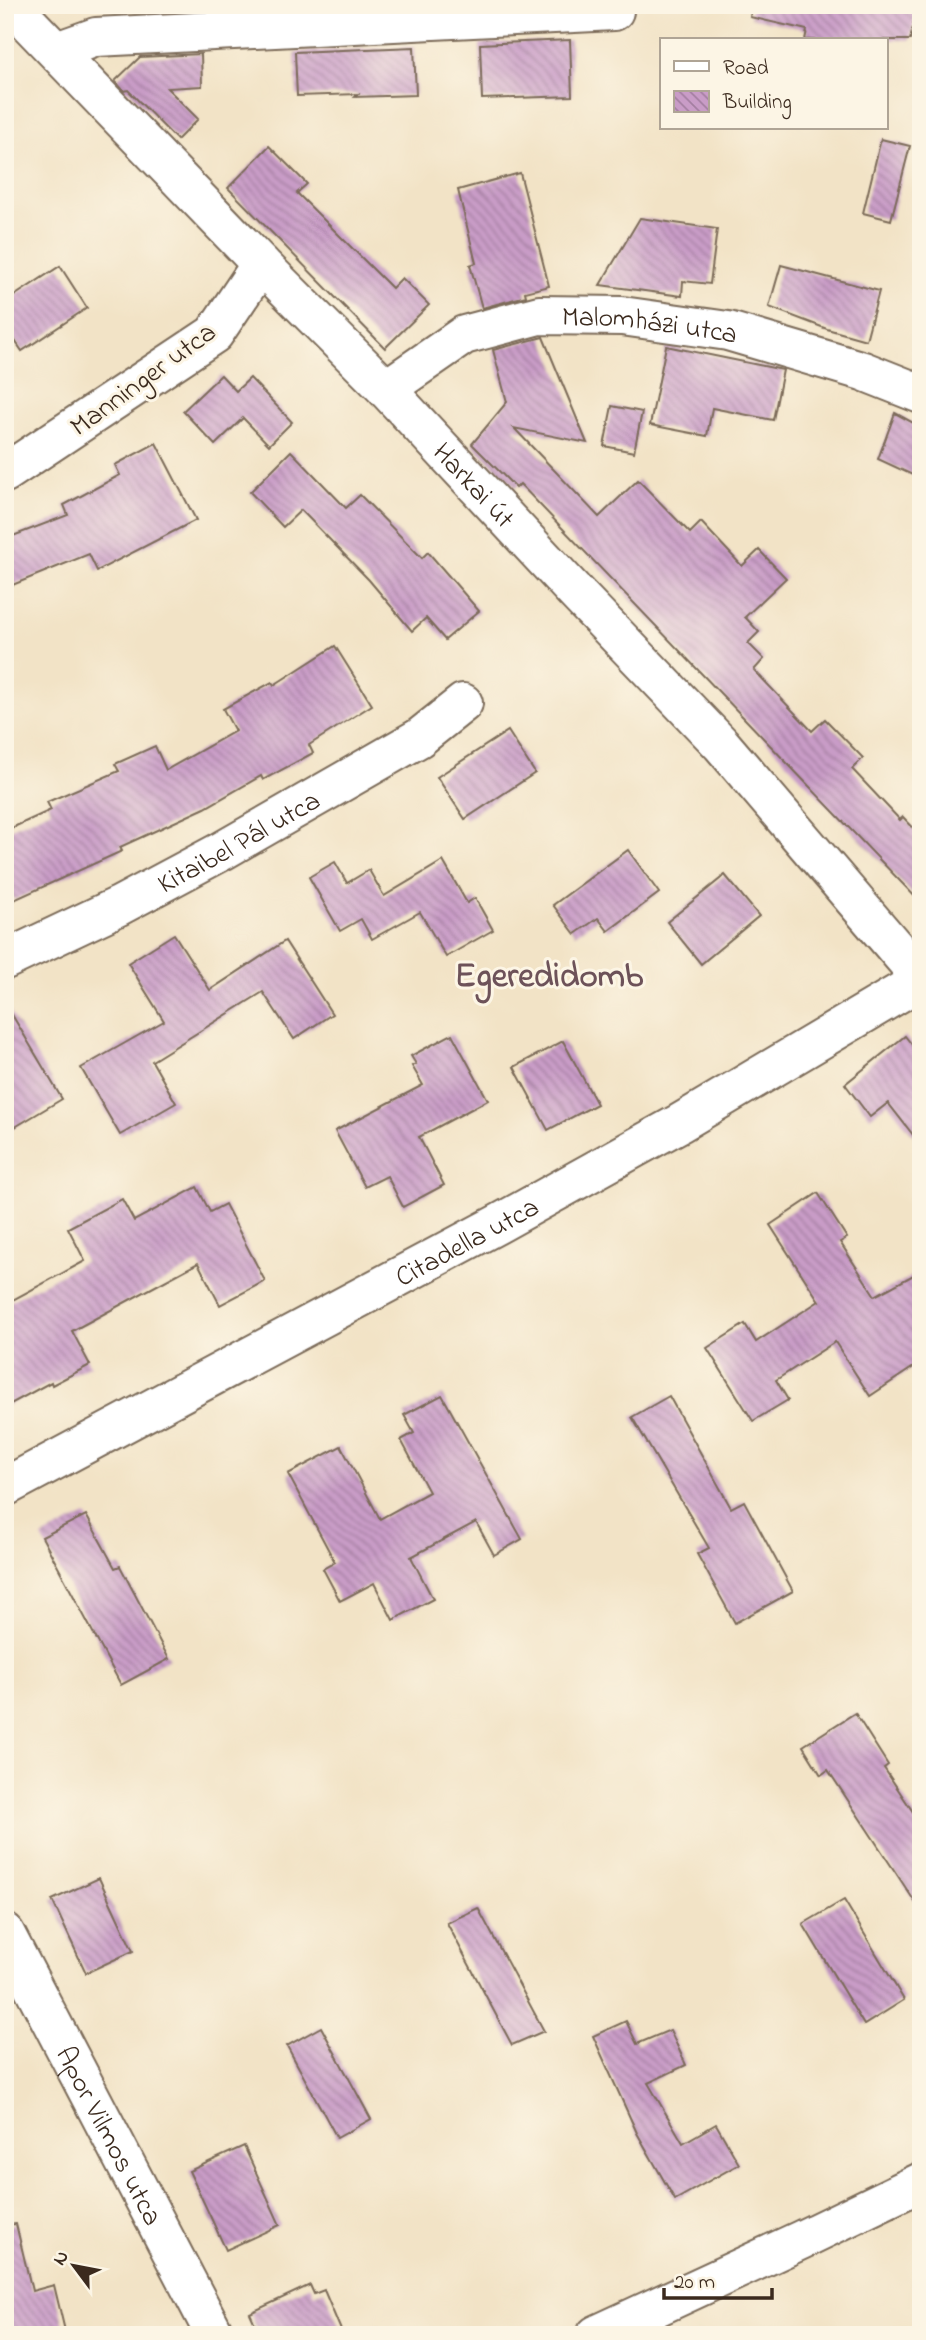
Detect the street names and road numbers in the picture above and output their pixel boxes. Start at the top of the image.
street label: Malomházi utca [562,298,743,357]
street label: Manninger utca [62,314,226,448]
street label: Harkai út [421,434,523,539]
street label: Kitaibel Pál utca [151,782,329,906]
street label: Citadella utca [389,1188,547,1299]
street label: Apor Vilmos utca [44,2040,171,2234]

